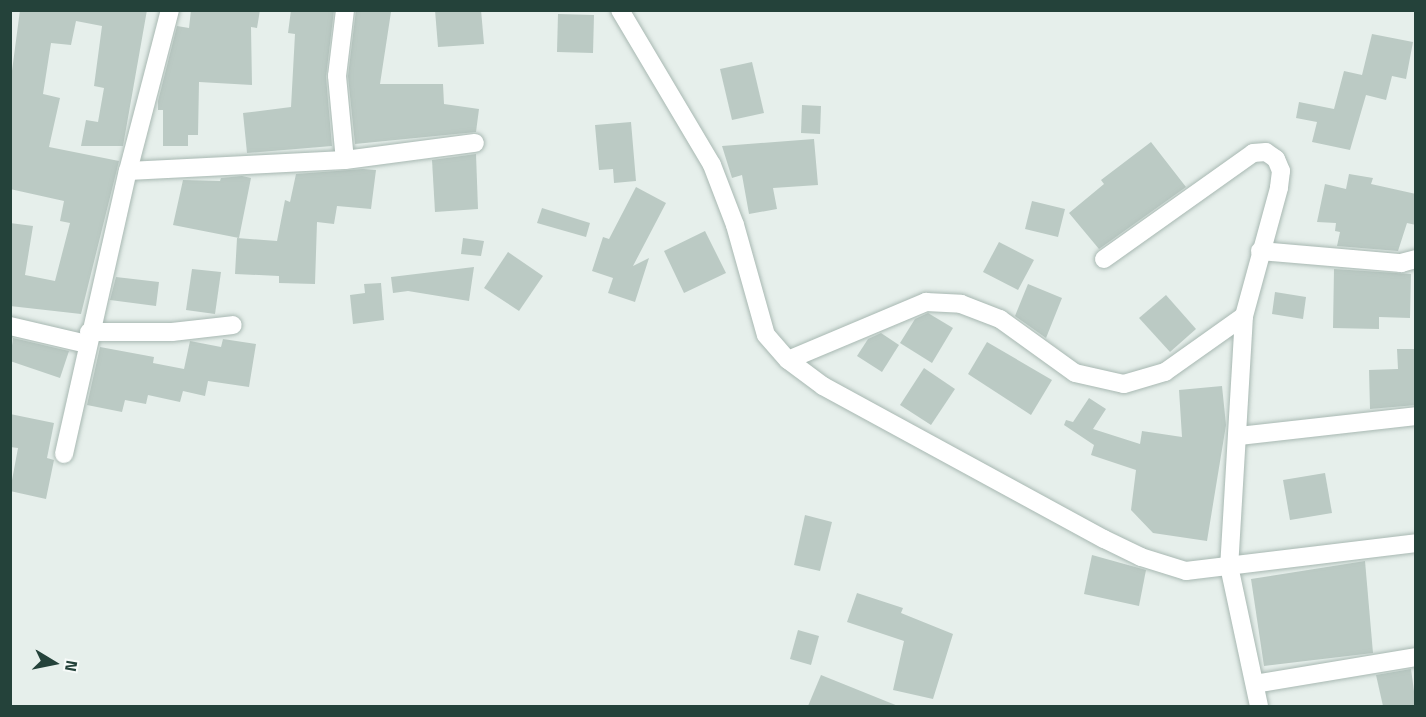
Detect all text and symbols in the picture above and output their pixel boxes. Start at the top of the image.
north arrow [24,633,84,693]
text: N [59,659,85,674]

